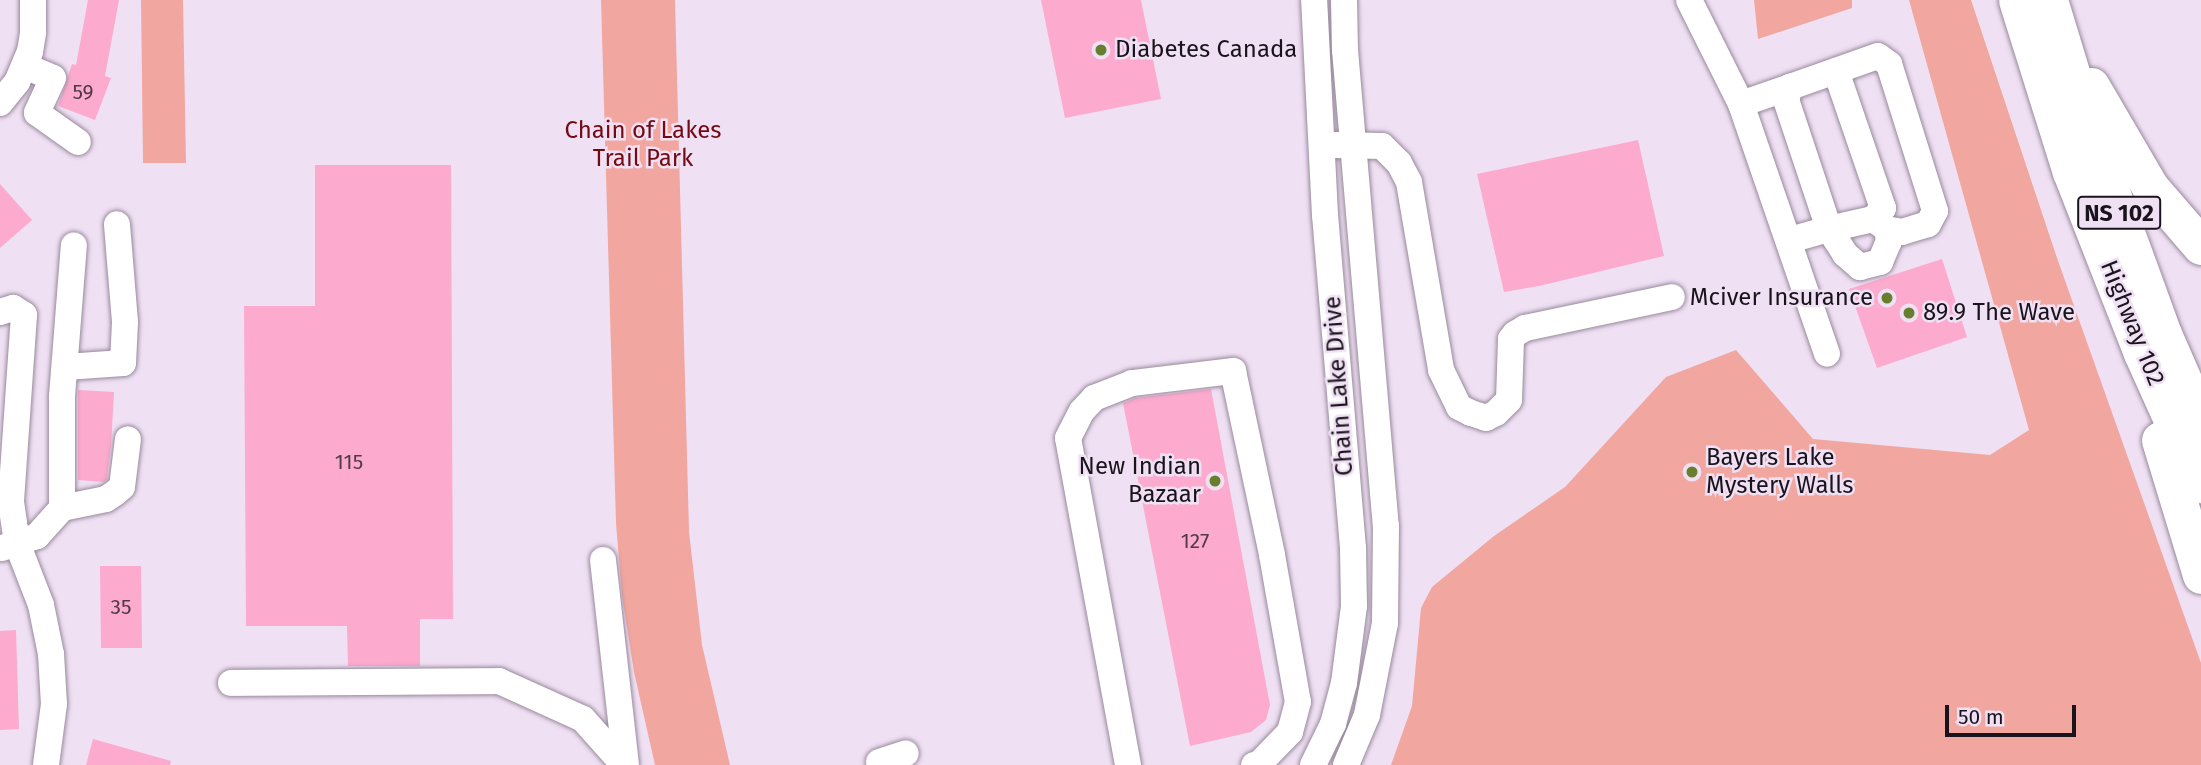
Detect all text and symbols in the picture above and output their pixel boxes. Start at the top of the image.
place label: Diabetes Canada [1115,36,1297,64]
marker: Diabetes Canada [1093,42,1109,58]
house number: 59 [72,79,94,105]
park label: Chain of Lakes Trail Park [564,117,722,173]
road number: NS 102 [2077,194,2161,232]
street label: Highway 102 [2094,256,2170,390]
place label: Mciver Insurance [1690,284,1873,312]
marker: Mciver Insurance [1879,290,1895,306]
street label: Chain Lake Drive [1318,295,1360,477]
place label: 89.9 The Wave [1923,299,2075,327]
marker: 89.9 The Wave [1901,305,1917,321]
place label: Bayers Lake Mystery Walls [1706,444,1854,500]
house number: 115 [335,449,363,475]
place label: New Indian Bazaar [1079,453,1201,509]
marker: Bayers Lake Mystery Walls [1684,464,1700,480]
marker: New Indian Bazaar [1207,473,1223,489]
house number: 127 [1181,528,1209,554]
house number: 35 [111,594,131,620]
scale bar [1949,692,2080,736]
text: 50 m [1958,704,2004,730]

